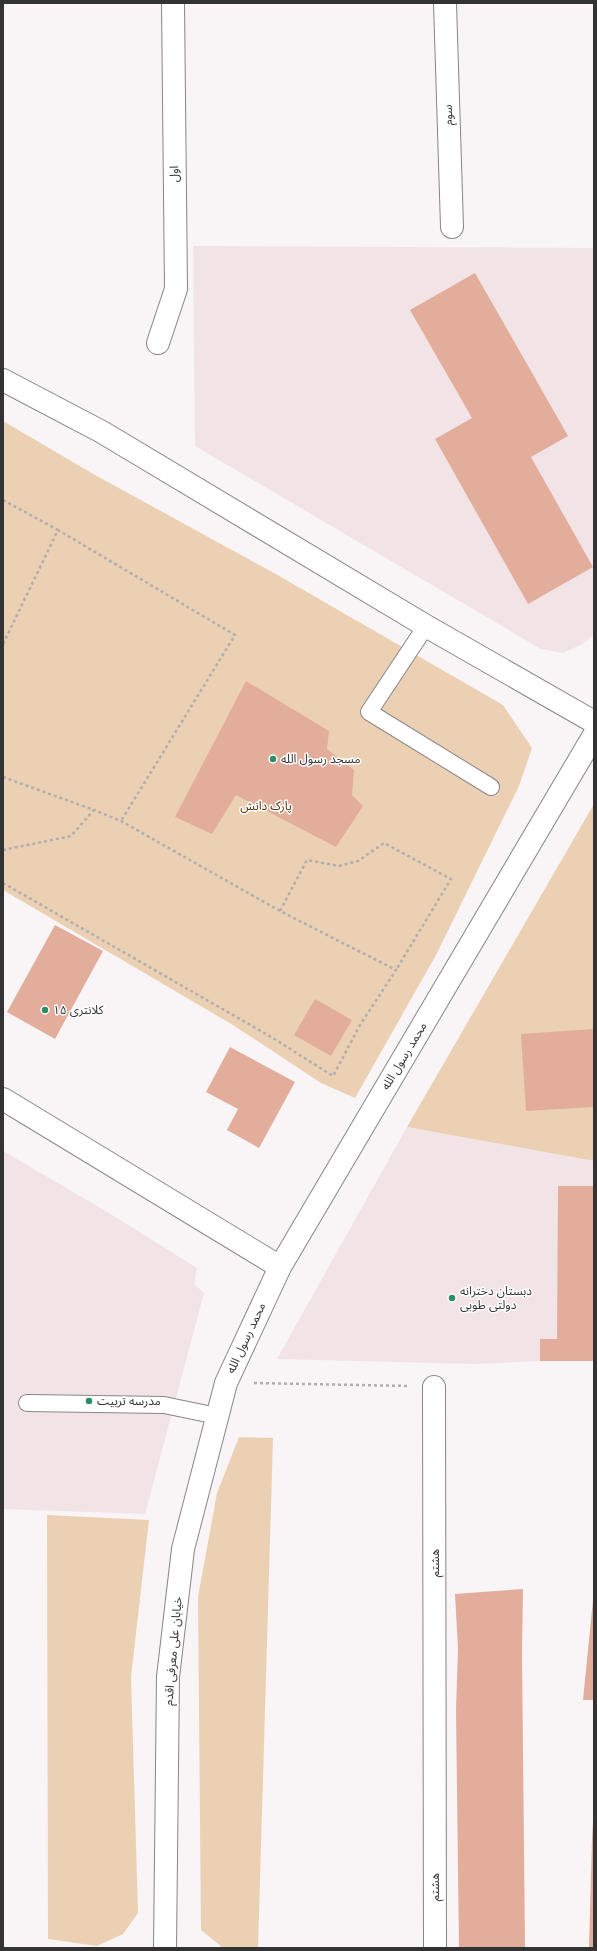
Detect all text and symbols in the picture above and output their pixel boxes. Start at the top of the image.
street label: سوم [440,104,457,126]
street label: اول [166,165,182,182]
place label: مسجد رسول الله [281,751,361,767]
marker: مسجد رسول الله [268,754,278,764]
park label: پارک دانش [240,798,292,814]
place label: کلانتری ۱۵ [53,1002,105,1018]
marker: کلانتری ۱۵ [40,1005,50,1015]
street label: محمد رسول الله [377,1019,431,1093]
place label: دبستان دخترانه دولتی طوبی [460,1283,532,1313]
marker: دبستان دخترانه دولتی طوبی [447,1293,457,1303]
street label: محمد رسول الله [223,1300,269,1376]
place label: مدرسه تربیت [97,1393,161,1409]
marker: مدرسه تربیت [84,1396,94,1406]
street label: هشتم [427,1549,444,1577]
street label: خیابان علی معرفی اقدم [160,1596,187,1706]
street label: هشتم [427,1873,444,1901]

